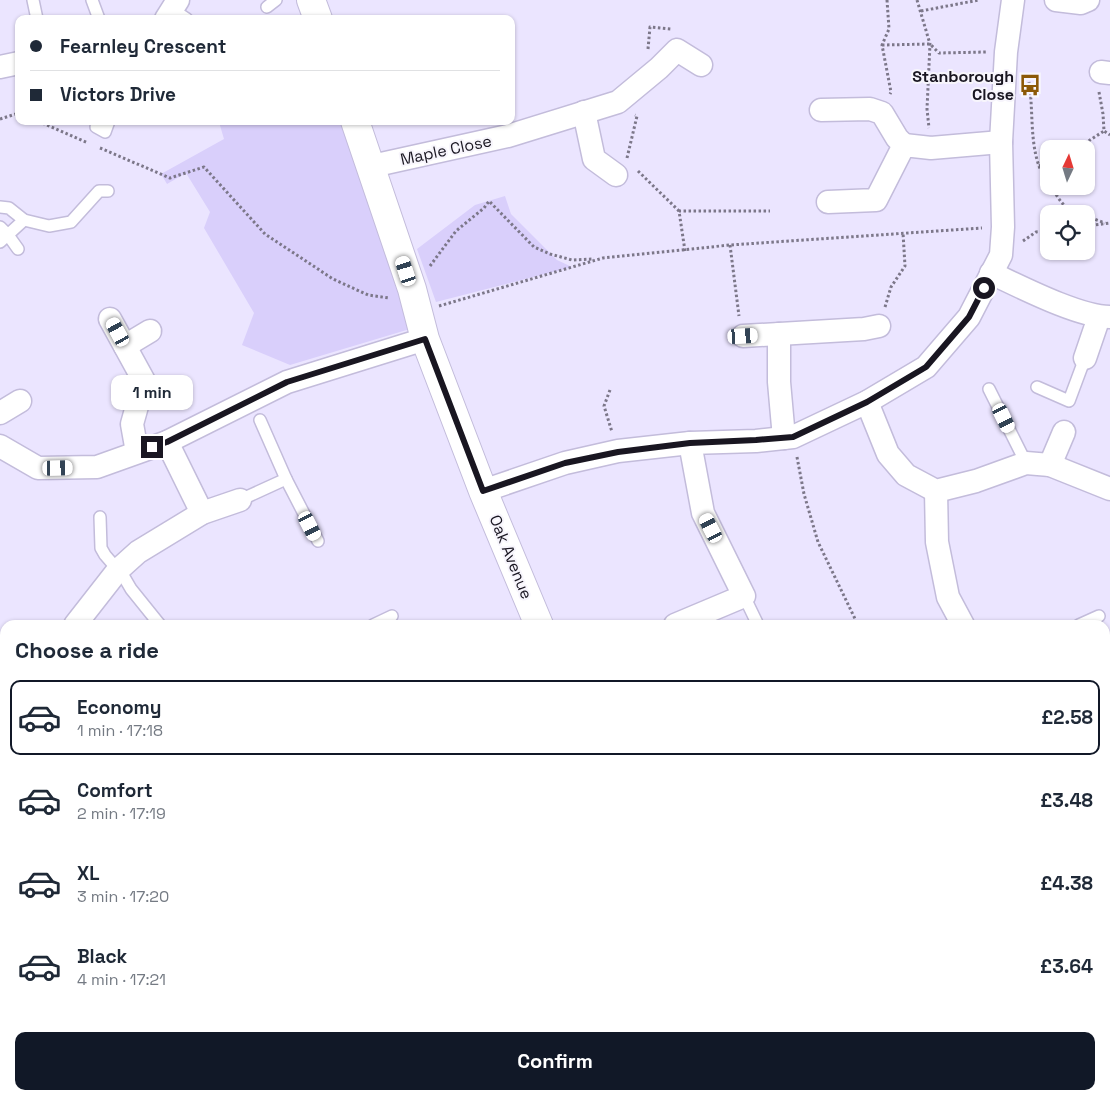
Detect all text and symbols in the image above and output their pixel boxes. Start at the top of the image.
text: Fearnley Crescent [60,34,226,59]
place label: Stanborough Close [912,66,1014,105]
bus stop icon: Stanborough Close [1017,72,1043,98]
text: Victors Drive [60,82,176,107]
street label: Maple Close [398,130,494,170]
north arrow [1040,140,1095,195]
map controls [1040,140,1095,260]
button: locate [1040,205,1095,260]
car [394,254,417,288]
route start [973,277,995,299]
car [104,315,131,349]
car [727,328,758,344]
callout: 1 min [111,374,193,410]
text: 1 min [132,382,172,403]
car [990,401,1017,435]
route end [141,436,163,458]
car [42,460,73,476]
car [296,509,323,543]
car [697,511,724,545]
street label: Oak Avenue [485,512,537,602]
text: Choose a ride [15,636,159,664]
icon: car [17,695,62,740]
text: Economy [77,695,161,720]
text: £2.58 [1041,705,1093,730]
text: 1 min · 17:18 [77,720,163,741]
icon: car [17,778,62,823]
text: Comfort [77,778,153,803]
text: £3.48 [1040,788,1093,813]
text: 2 min · 17:19 [77,803,166,824]
icon: car [17,861,62,906]
text: XL [77,861,100,886]
text: £4.38 [1040,871,1093,896]
text: 3 min · 17:20 [77,886,169,907]
icon: car [17,944,62,989]
text: Black [77,944,127,969]
text: £3.64 [1040,954,1093,979]
text: 4 min · 17:21 [77,969,166,990]
button: Confirm [15,1032,1095,1090]

